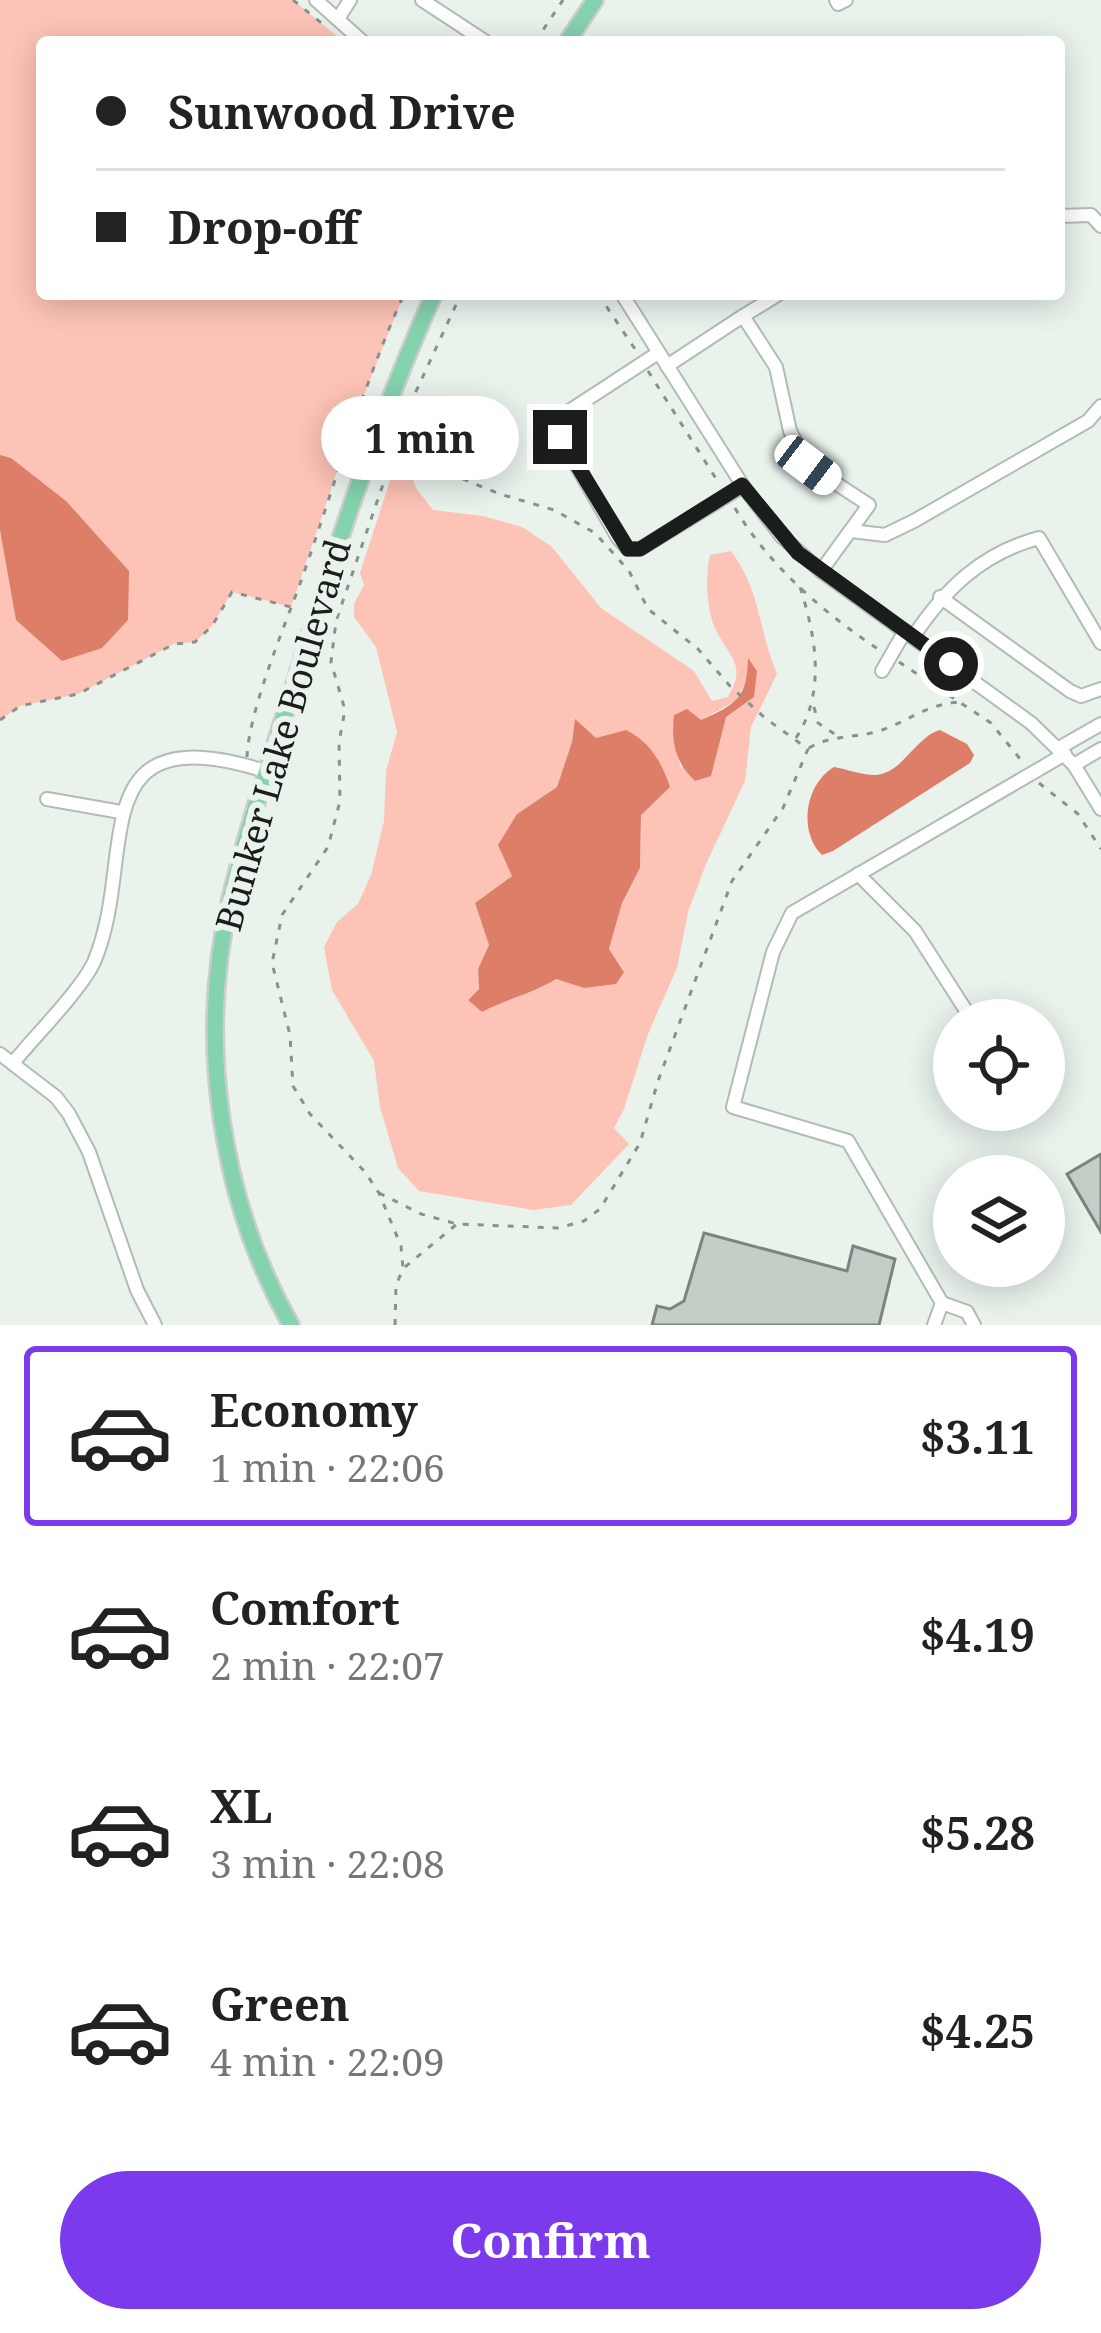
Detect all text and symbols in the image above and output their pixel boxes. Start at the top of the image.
text: Sunwood Drive [168,81,516,142]
text: Drop-off [168,196,359,257]
callout: 1 min [320,395,518,479]
route end [533,410,587,464]
text: 1 min [365,411,475,464]
car [768,429,848,501]
street label: Bunker Lake Boulevard [203,533,362,936]
route start [924,637,978,691]
map controls [933,999,1065,1287]
button: locate [933,999,1065,1131]
button: layers [933,1155,1065,1287]
text: Economy [210,1379,418,1440]
icon: car [66,1382,174,1490]
text: $3.11 [920,1406,1035,1467]
text: 1 min · 22:06 [210,1440,445,1493]
text: Comfort [210,1577,400,1638]
icon: car [66,1580,174,1688]
text: $4.19 [920,1604,1035,1665]
text: 2 min · 22:07 [210,1638,445,1691]
text: XL [210,1775,272,1836]
icon: car [66,1778,174,1886]
text: $5.28 [920,1802,1035,1863]
text: 3 min · 22:08 [210,1836,445,1889]
text: Green [210,1973,350,2034]
icon: car [66,1976,174,2084]
text: $4.25 [920,2000,1035,2061]
text: 4 min · 22:09 [210,2034,445,2087]
button: Confirm [60,2171,1041,2309]

